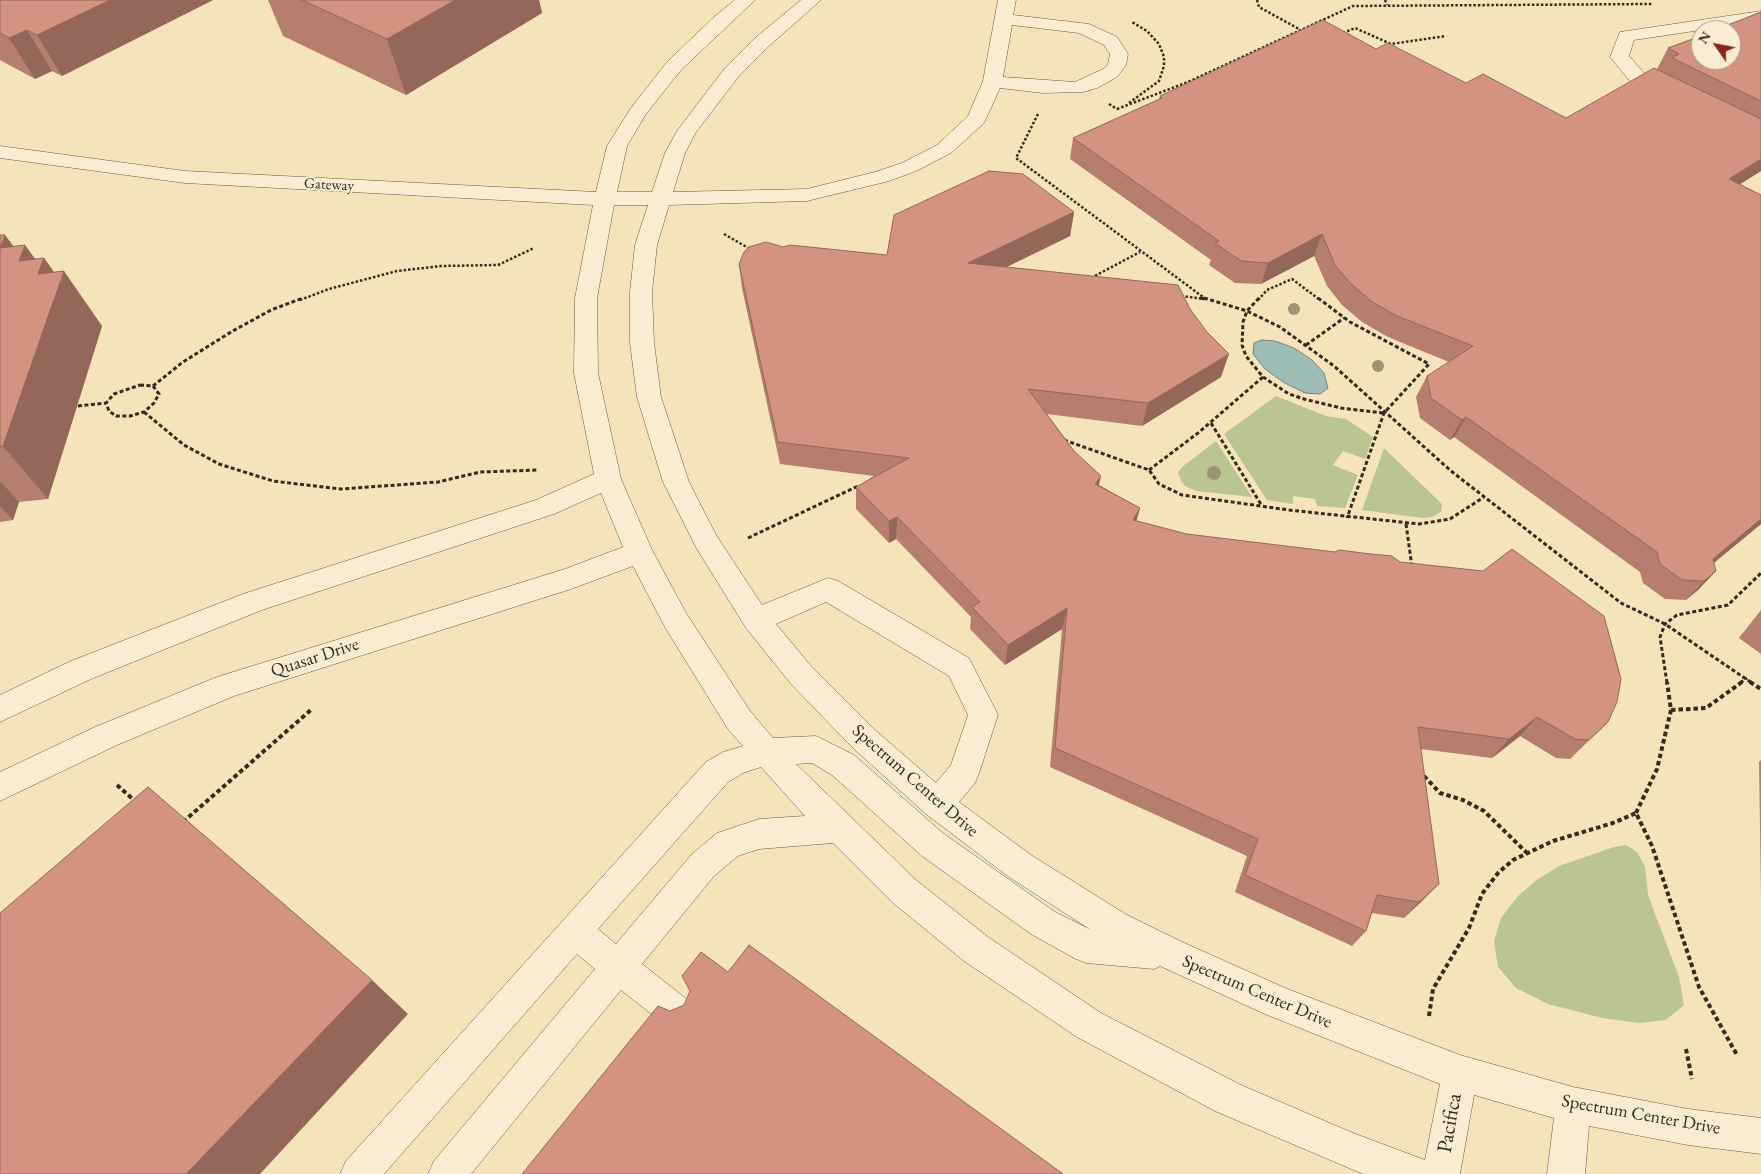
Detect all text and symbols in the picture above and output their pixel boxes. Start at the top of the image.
north arrow [1691,20,1741,70]
text: N [1694,28,1715,47]
street label: Gateway [304,175,354,195]
street label: Quasar Drive [268,634,362,682]
street label: Spectrum Center Drive [847,720,983,842]
street label: Spectrum Center Drive [1179,951,1335,1033]
street label: Spectrum Center Drive [1560,1090,1722,1140]
street label: Pacifica [1432,1091,1468,1155]

